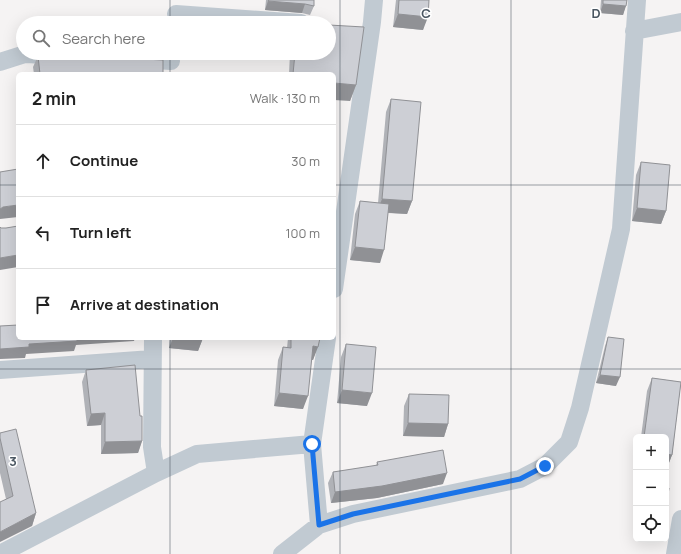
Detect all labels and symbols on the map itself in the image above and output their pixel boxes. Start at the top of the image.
text: C [421,4,431,22]
text: D [591,4,601,22]
route start [303,435,321,453]
text: 3 [9,452,17,470]
route end [536,457,554,475]

